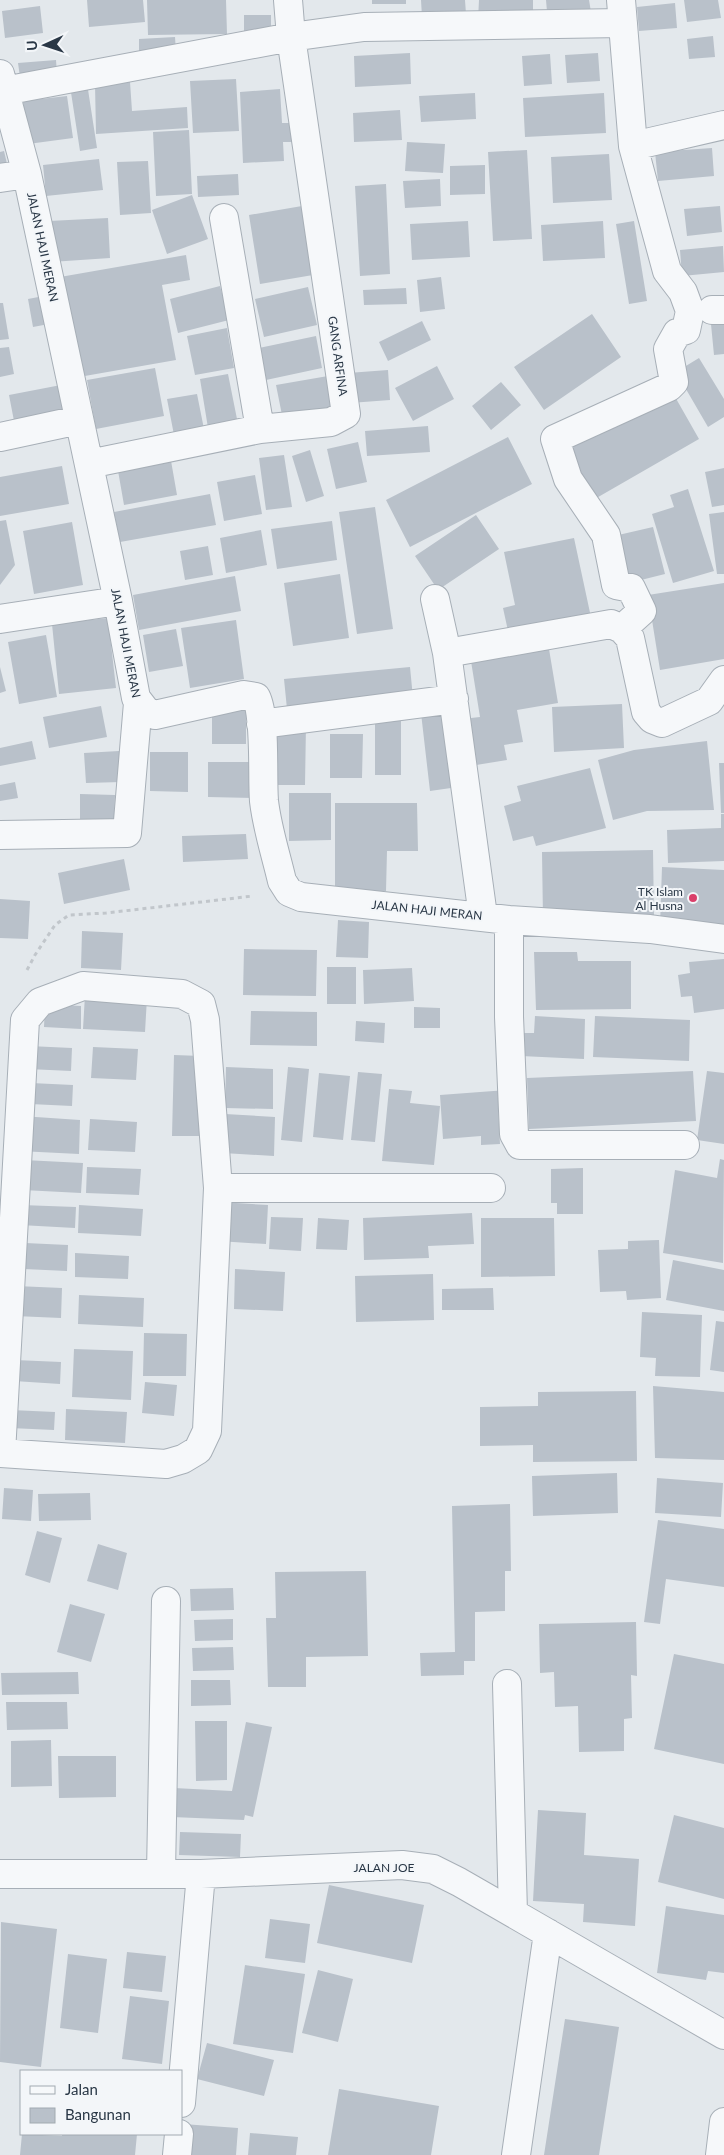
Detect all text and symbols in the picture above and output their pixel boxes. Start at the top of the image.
north arrow [20,20,70,70]
text: U [23,40,40,51]
street label: JALAN HAJI MERAN [24,191,62,303]
street label: GANG ARFINA [325,315,351,398]
street label: JALAN HAJI MERAN [108,587,144,699]
place label: TK Islam Al Husna [635,884,683,913]
marker: TK Islam Al Husna [687,892,699,904]
street label: JALAN HAJI MERAN [371,897,483,923]
street label: JALAN JOE [354,1860,414,1875]
legend [20,2070,182,2135]
text: Jalan [65,2080,98,2098]
text: Bangunan [65,2105,131,2123]

